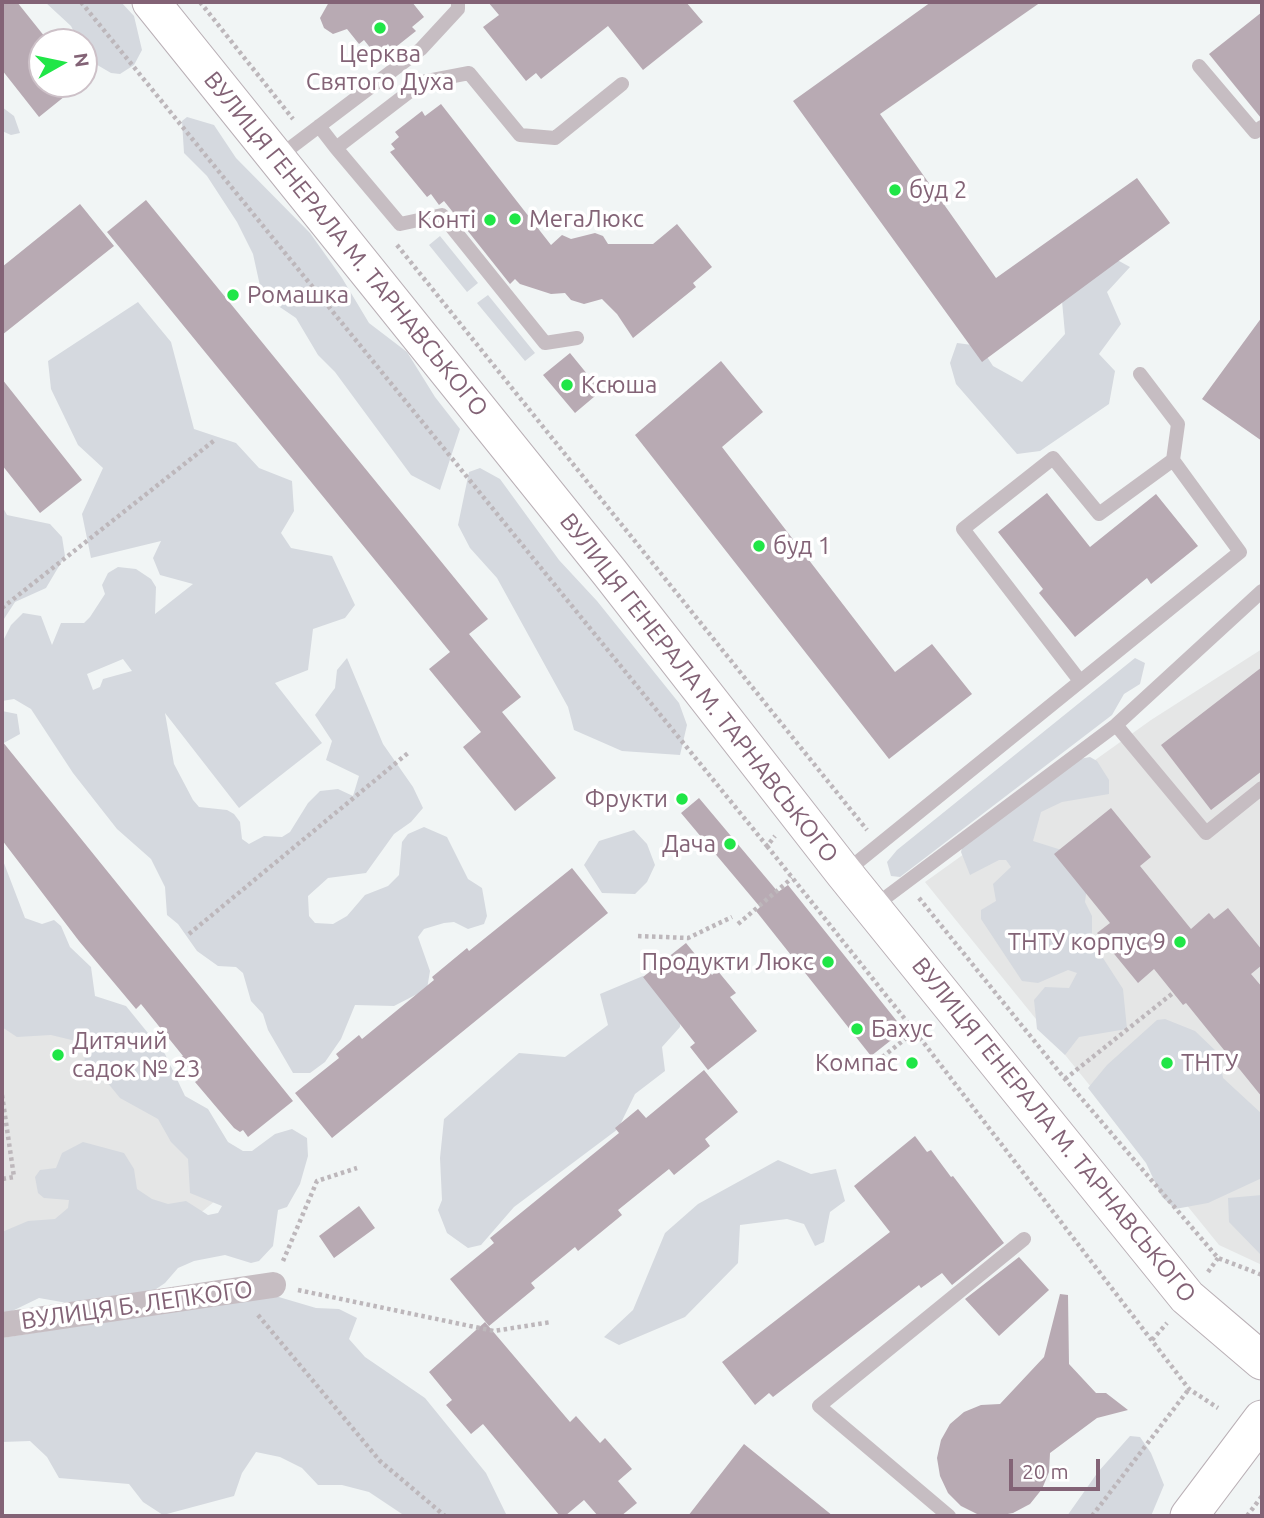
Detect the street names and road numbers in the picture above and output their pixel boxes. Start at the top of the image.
street label: ВУЛИЦЯ ГЕНЕРАЛА М. ТАРНАВСЬКОГО [198,66,494,422]
street label: ВУЛИЦЯ ГЕНЕРАЛА М. ТАРНАВСЬКОГО [554,508,844,868]
street label: ВУЛИЦЯ ГЕНЕРАЛА М. ТАРНАВСЬКОГО [906,952,1202,1308]
street label: ВУЛИЦЯ Б. ЛЕПКОГО [19,1274,255,1336]

